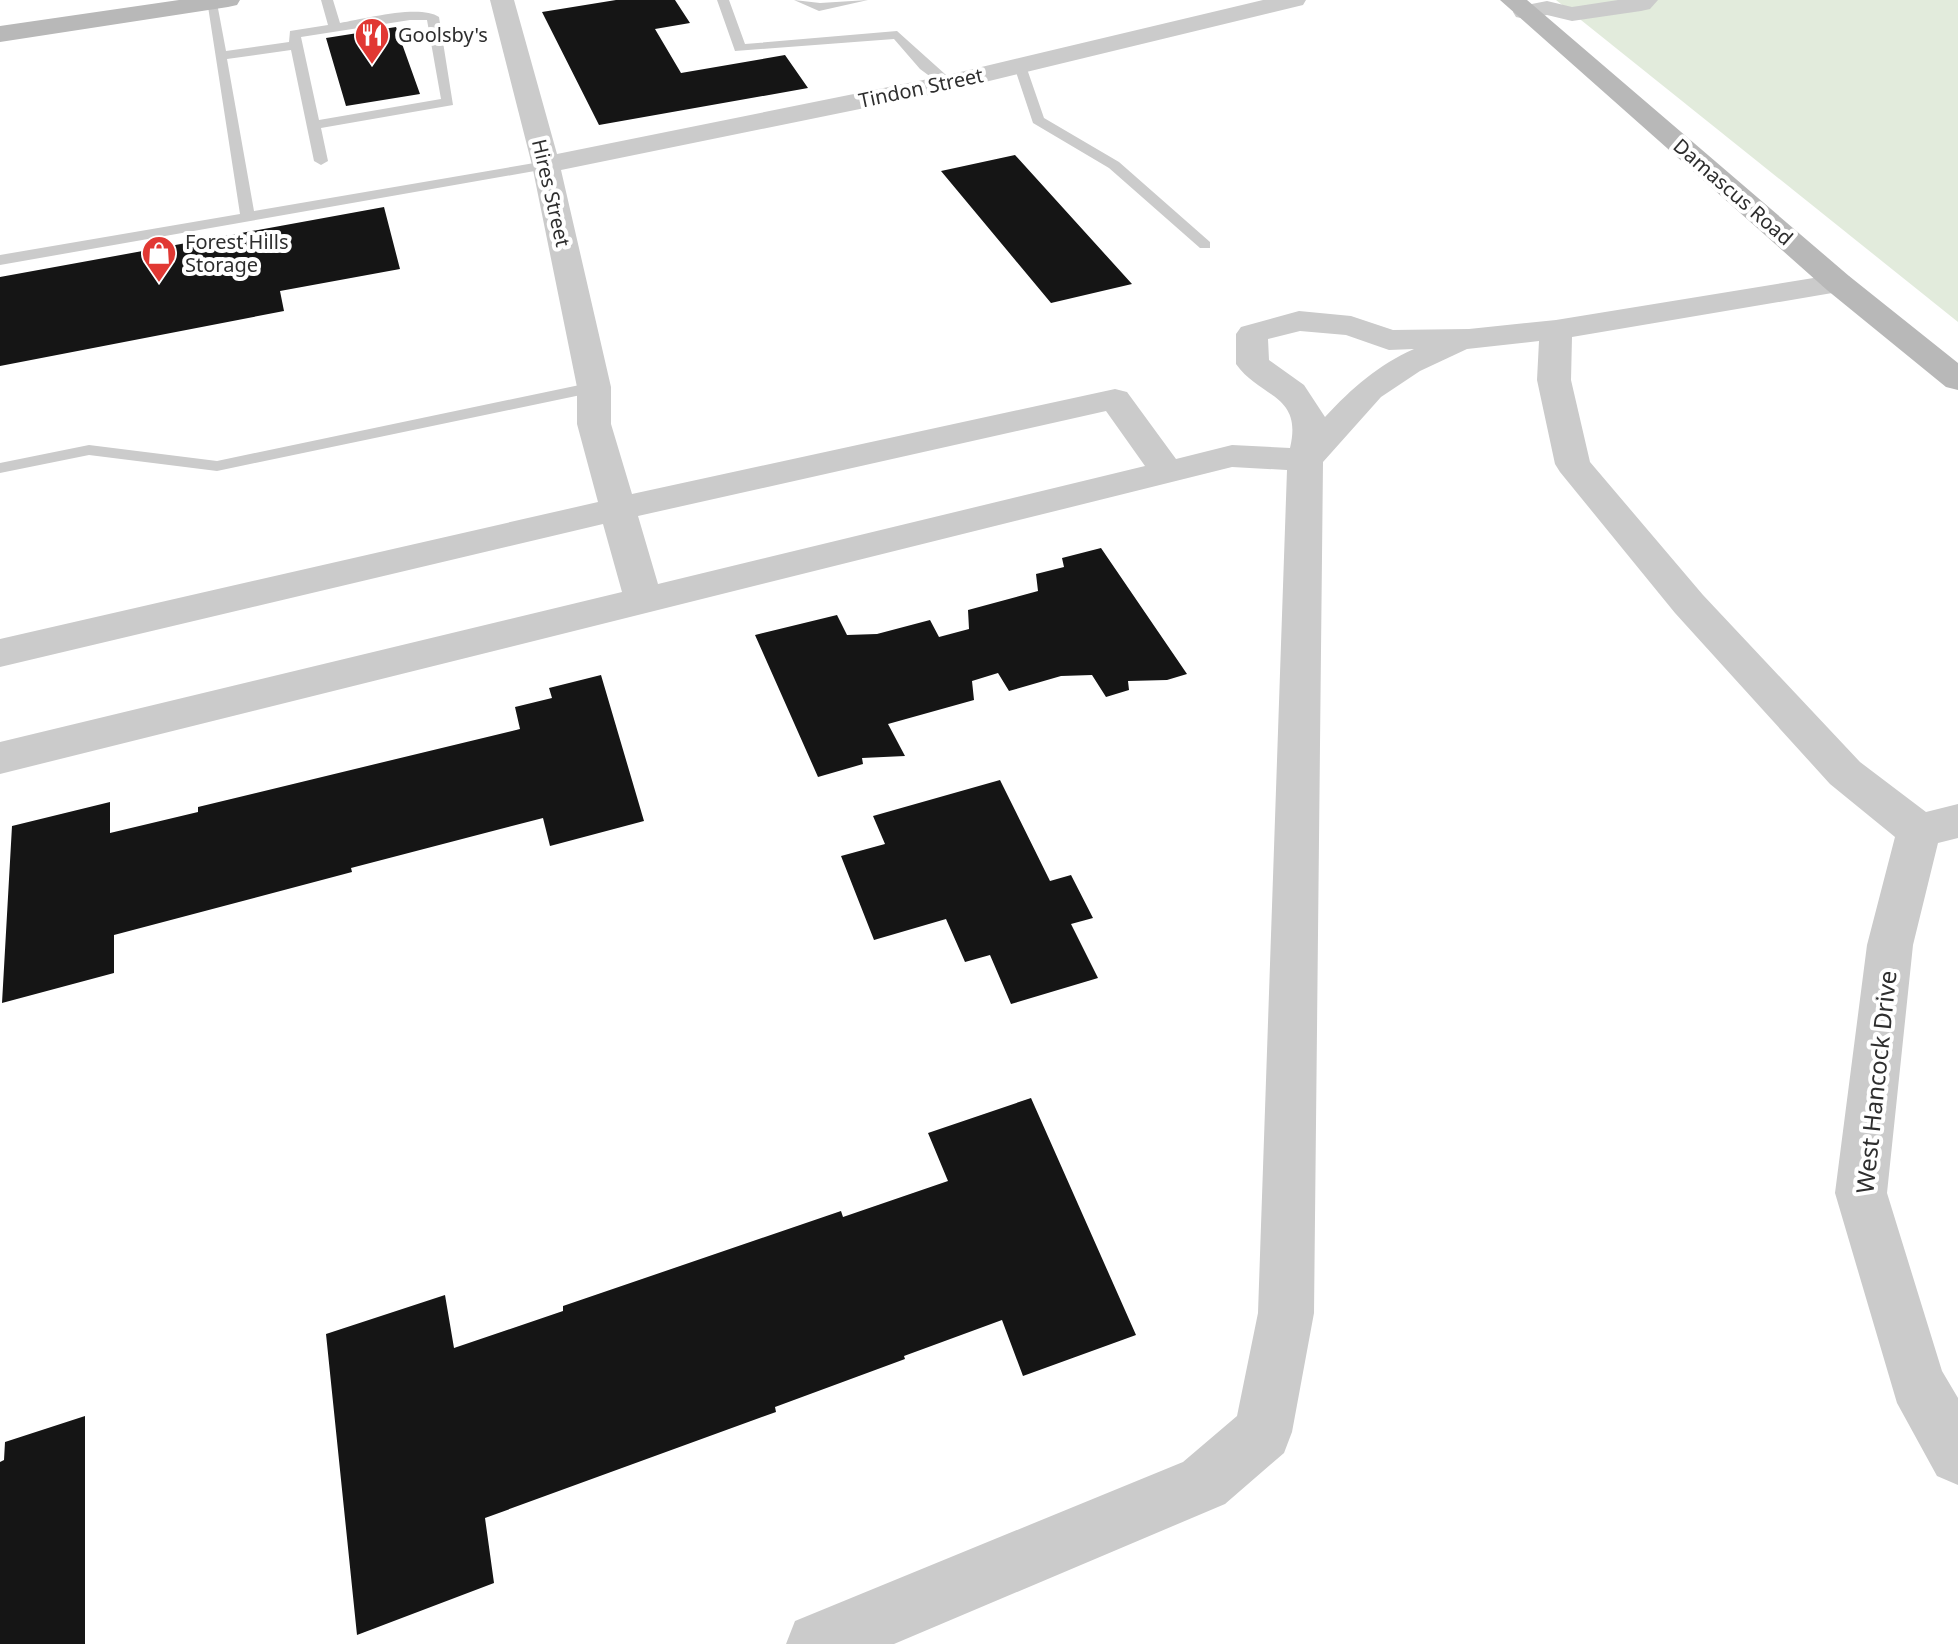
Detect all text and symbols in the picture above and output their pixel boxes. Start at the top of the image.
restaurant icon: Goolsby's [353,16,391,66]
place label: Goolsby's [398,21,488,48]
street label: Tindon Street [856,61,986,114]
street label: Damascus Road [1668,132,1799,251]
street label: Hires Street [526,136,577,249]
place label: Forest Hills Storage [185,228,289,278]
shop icon: Forest Hills Storage [140,234,178,284]
street label: West Hancock Drive [1847,969,1904,1195]

